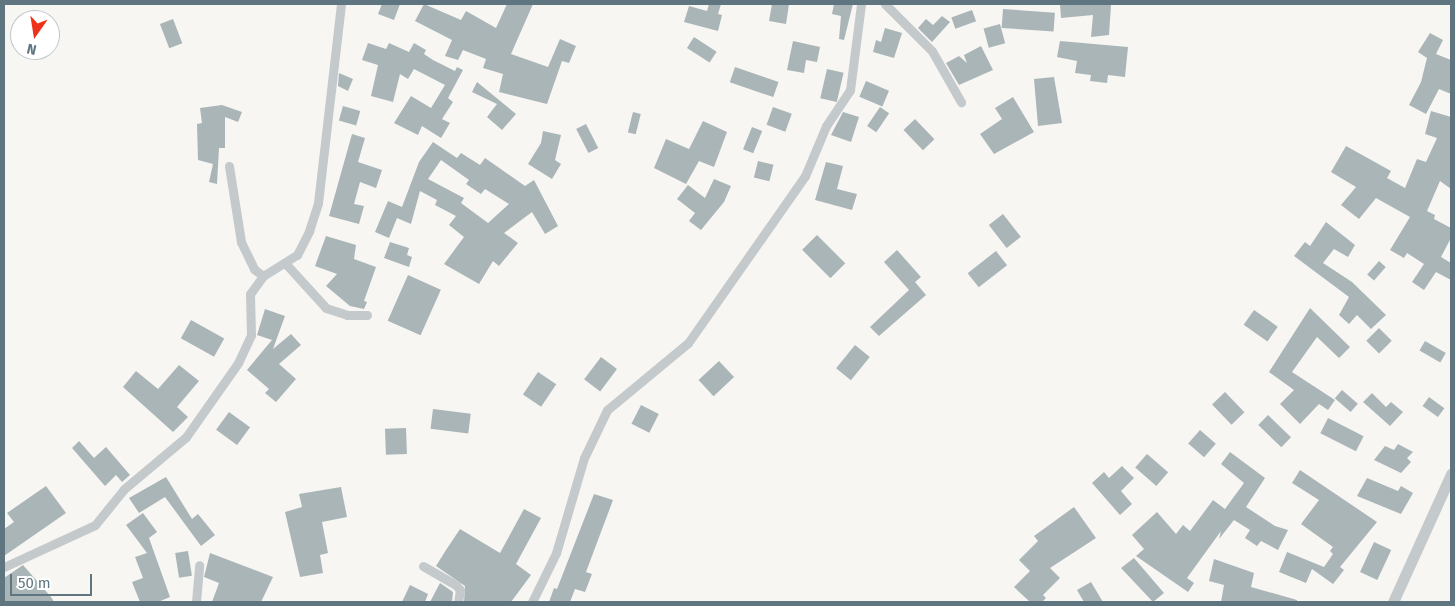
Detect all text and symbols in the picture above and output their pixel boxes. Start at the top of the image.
north arrow [10,10,60,60]
text: N [25,40,38,58]
scale bar [12,564,95,596]
text: 50 m [18,574,51,592]

